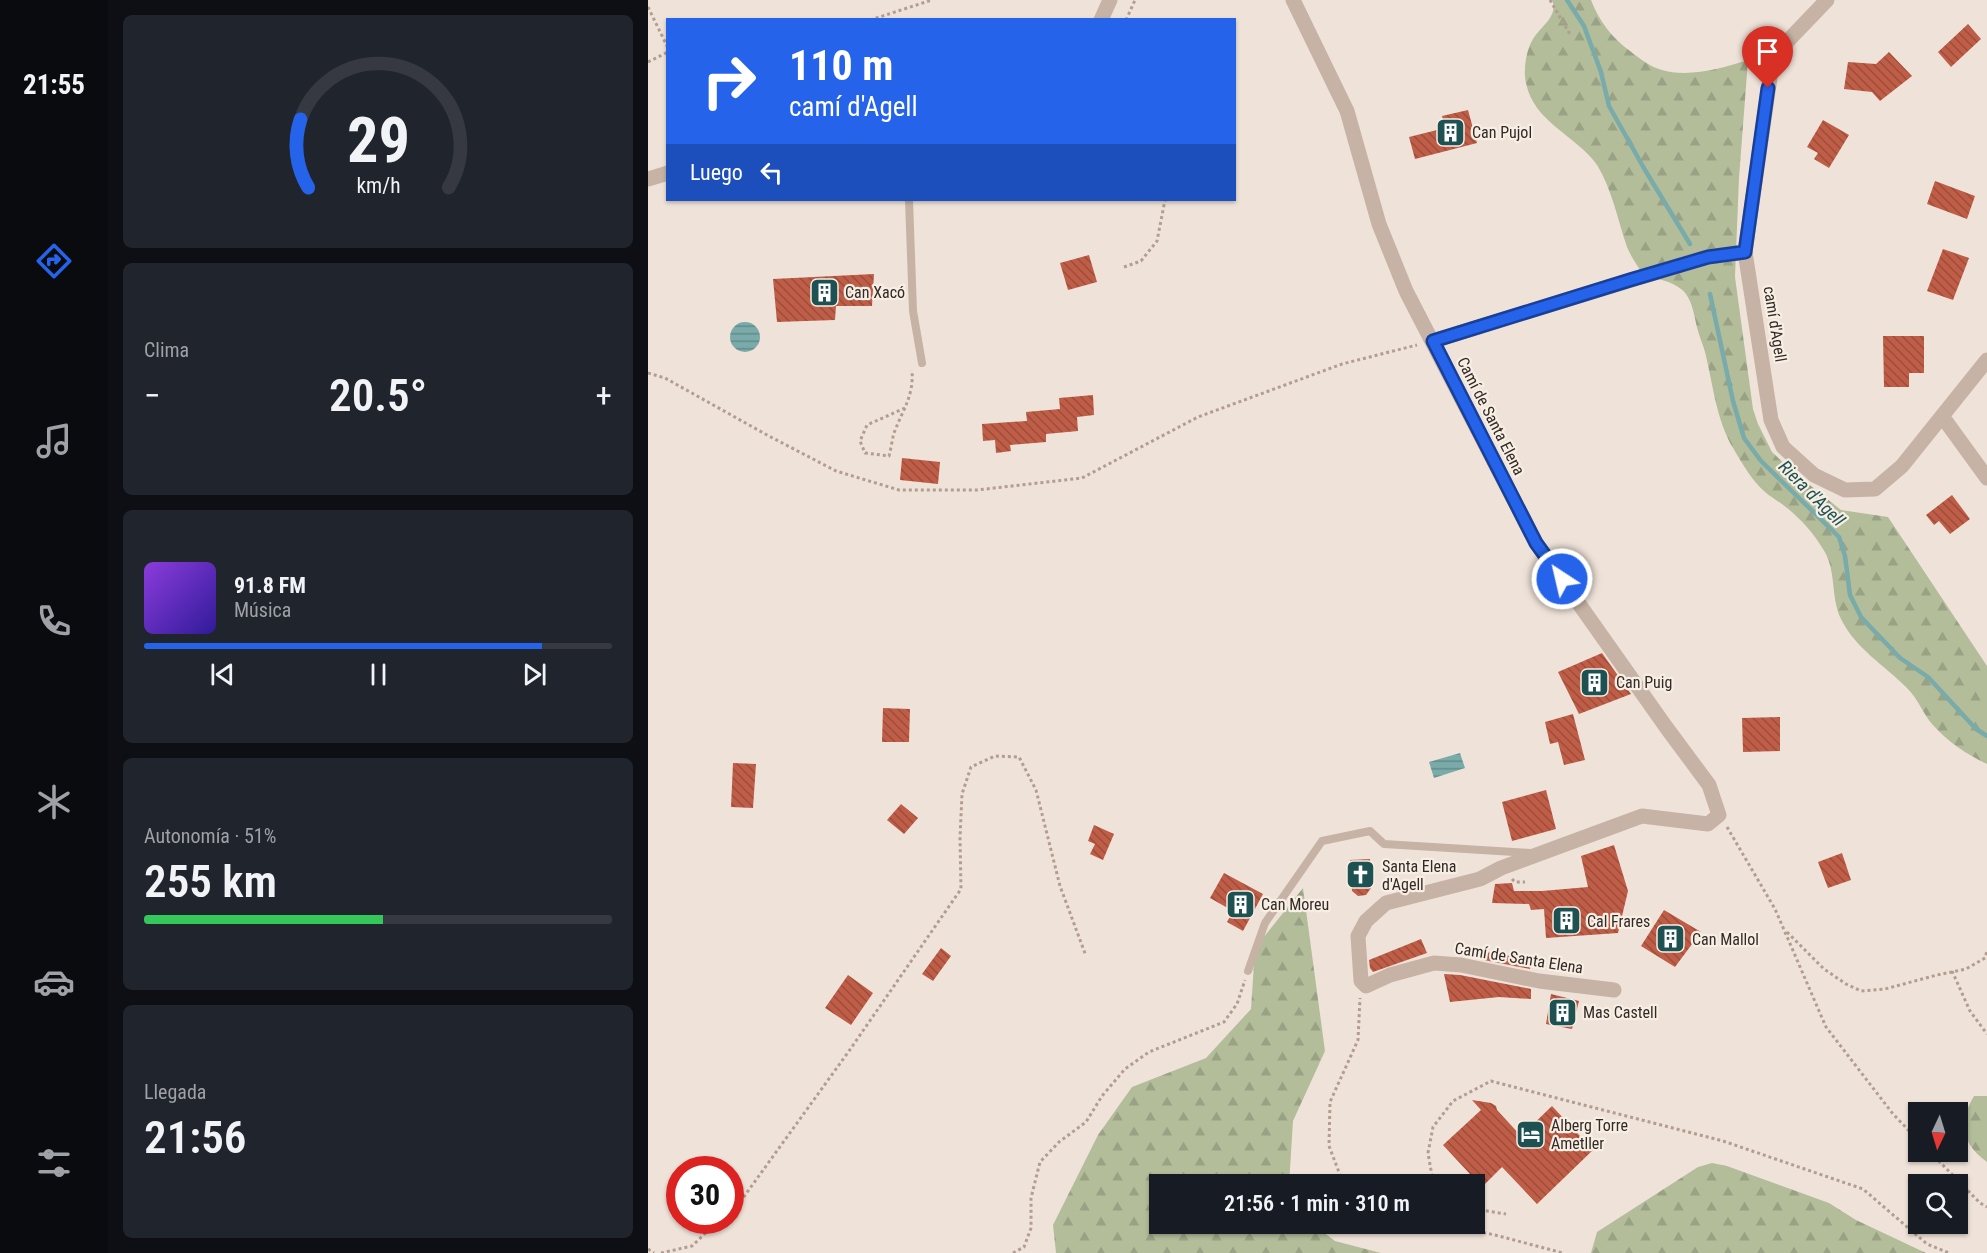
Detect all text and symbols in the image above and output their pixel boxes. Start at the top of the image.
pin [1742,26,1793,88]
icon: arrive [1751,35,1784,68]
text: 110 m [789,41,894,90]
icon: right [690,42,768,120]
text: 21:55 [23,69,85,101]
text: camí d'Agell [789,91,918,123]
text: 29 [346,104,410,177]
building icon: Can Pujol [1435,116,1467,148]
place label: Can Pujol [1472,123,1532,142]
icon: left [755,156,788,189]
text: Luego [690,160,743,185]
text: km/h [356,174,400,199]
icon: directions [33,240,75,282]
building icon: Can Xacó [808,276,840,308]
place label: Can Xacó [845,283,905,302]
street label: camí d'Agell [1760,285,1790,363]
text: Clima [144,338,189,362]
street label: Camí de Santa Elena [1453,354,1529,478]
text: 20.5° [329,369,427,422]
text: − [144,376,161,415]
text: + [596,376,612,415]
icon: music [33,420,75,462]
water label: Riera d'Agell [1775,456,1850,531]
position arrow [1530,547,1594,611]
text: 91.8 FM [234,573,306,598]
text: Música [234,598,291,622]
icon: phone [33,600,75,642]
icon: previous [206,658,239,691]
icon: pause [362,658,395,691]
icon: next [518,658,551,691]
building icon: Can Puig [1579,666,1611,698]
place label: Can Puig [1616,673,1672,692]
icon: climate [33,781,75,823]
text: Autonomía · 51% [144,824,276,848]
text: 255 km [144,855,277,908]
place label: Santa Elena d'Agell [1382,857,1456,894]
church icon: Santa Elena d'Agell [1345,859,1377,891]
building icon: Can Moreu [1224,888,1256,920]
place label: Can Moreu [1261,895,1329,914]
building icon: Cal Frares [1550,905,1582,937]
place label: Cal Frares [1587,912,1650,931]
building icon: Can Mallol [1655,923,1687,955]
place label: Can Mallol [1692,930,1759,949]
street label: Camí de Santa Elena [1453,938,1585,978]
icon: car [33,961,75,1003]
building icon: Mas Castell [1546,996,1578,1028]
place label: Mas Castell [1583,1003,1657,1022]
text: Llegada [144,1080,206,1104]
north arrow [1908,1102,1968,1162]
map controls [1908,1102,1968,1234]
text: 21:56 [144,1111,246,1164]
place label: Alberg Torre Ametller [1551,1116,1628,1153]
hotel icon: Alberg Torre Ametller [1514,1118,1546,1150]
icon: filters [33,1142,75,1184]
speed limit sign: 30 [666,1156,744,1234]
button: search [1908,1174,1968,1234]
text: 21:56 · 1 min · 310 m [1224,1191,1410,1216]

